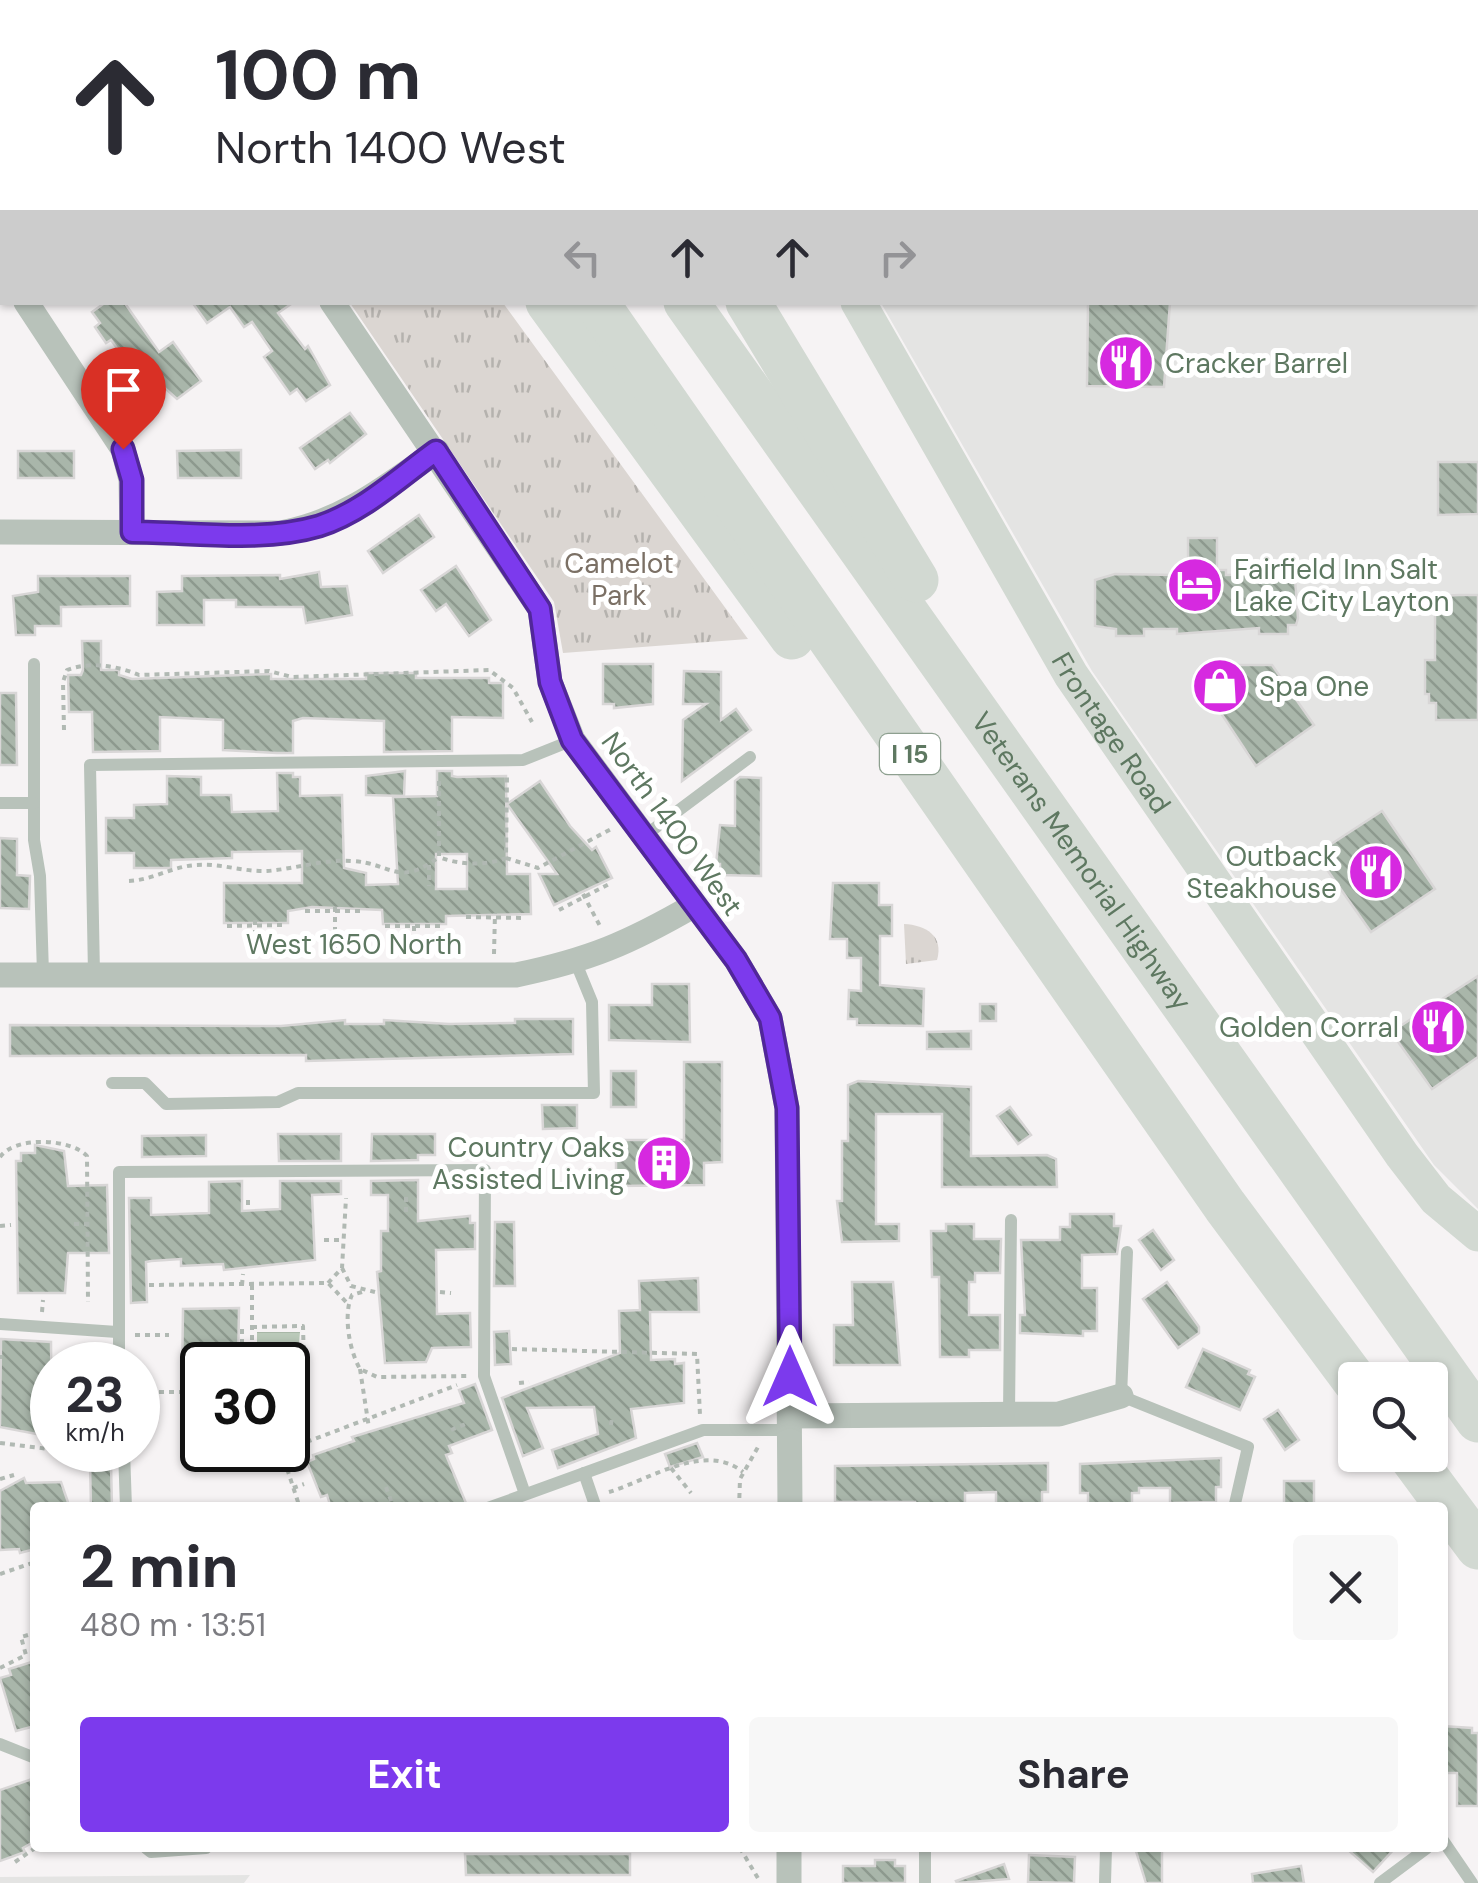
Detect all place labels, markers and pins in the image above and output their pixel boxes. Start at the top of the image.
restaurant icon: Cracker Barrel [1096,333,1156,393]
place label: Cracker Barrel [1165,345,1348,382]
pin [81,347,166,450]
place label: Fairfield Inn Salt Lake City Layton [1234,551,1450,620]
hotel icon: Fairfield Inn Salt Lake City Layton [1165,555,1225,615]
shop icon: Spa One [1190,656,1250,716]
place label: Spa One [1259,668,1369,705]
place label: Outback Steakhouse [1186,838,1337,907]
restaurant icon: Outback Steakhouse [1346,842,1406,902]
restaurant icon: Golden Corral [1408,997,1468,1057]
place label: Golden Corral [1219,1009,1399,1046]
place label: Country Oaks Assisted Living [432,1129,625,1198]
building icon: Country Oaks Assisted Living [634,1133,694,1193]

